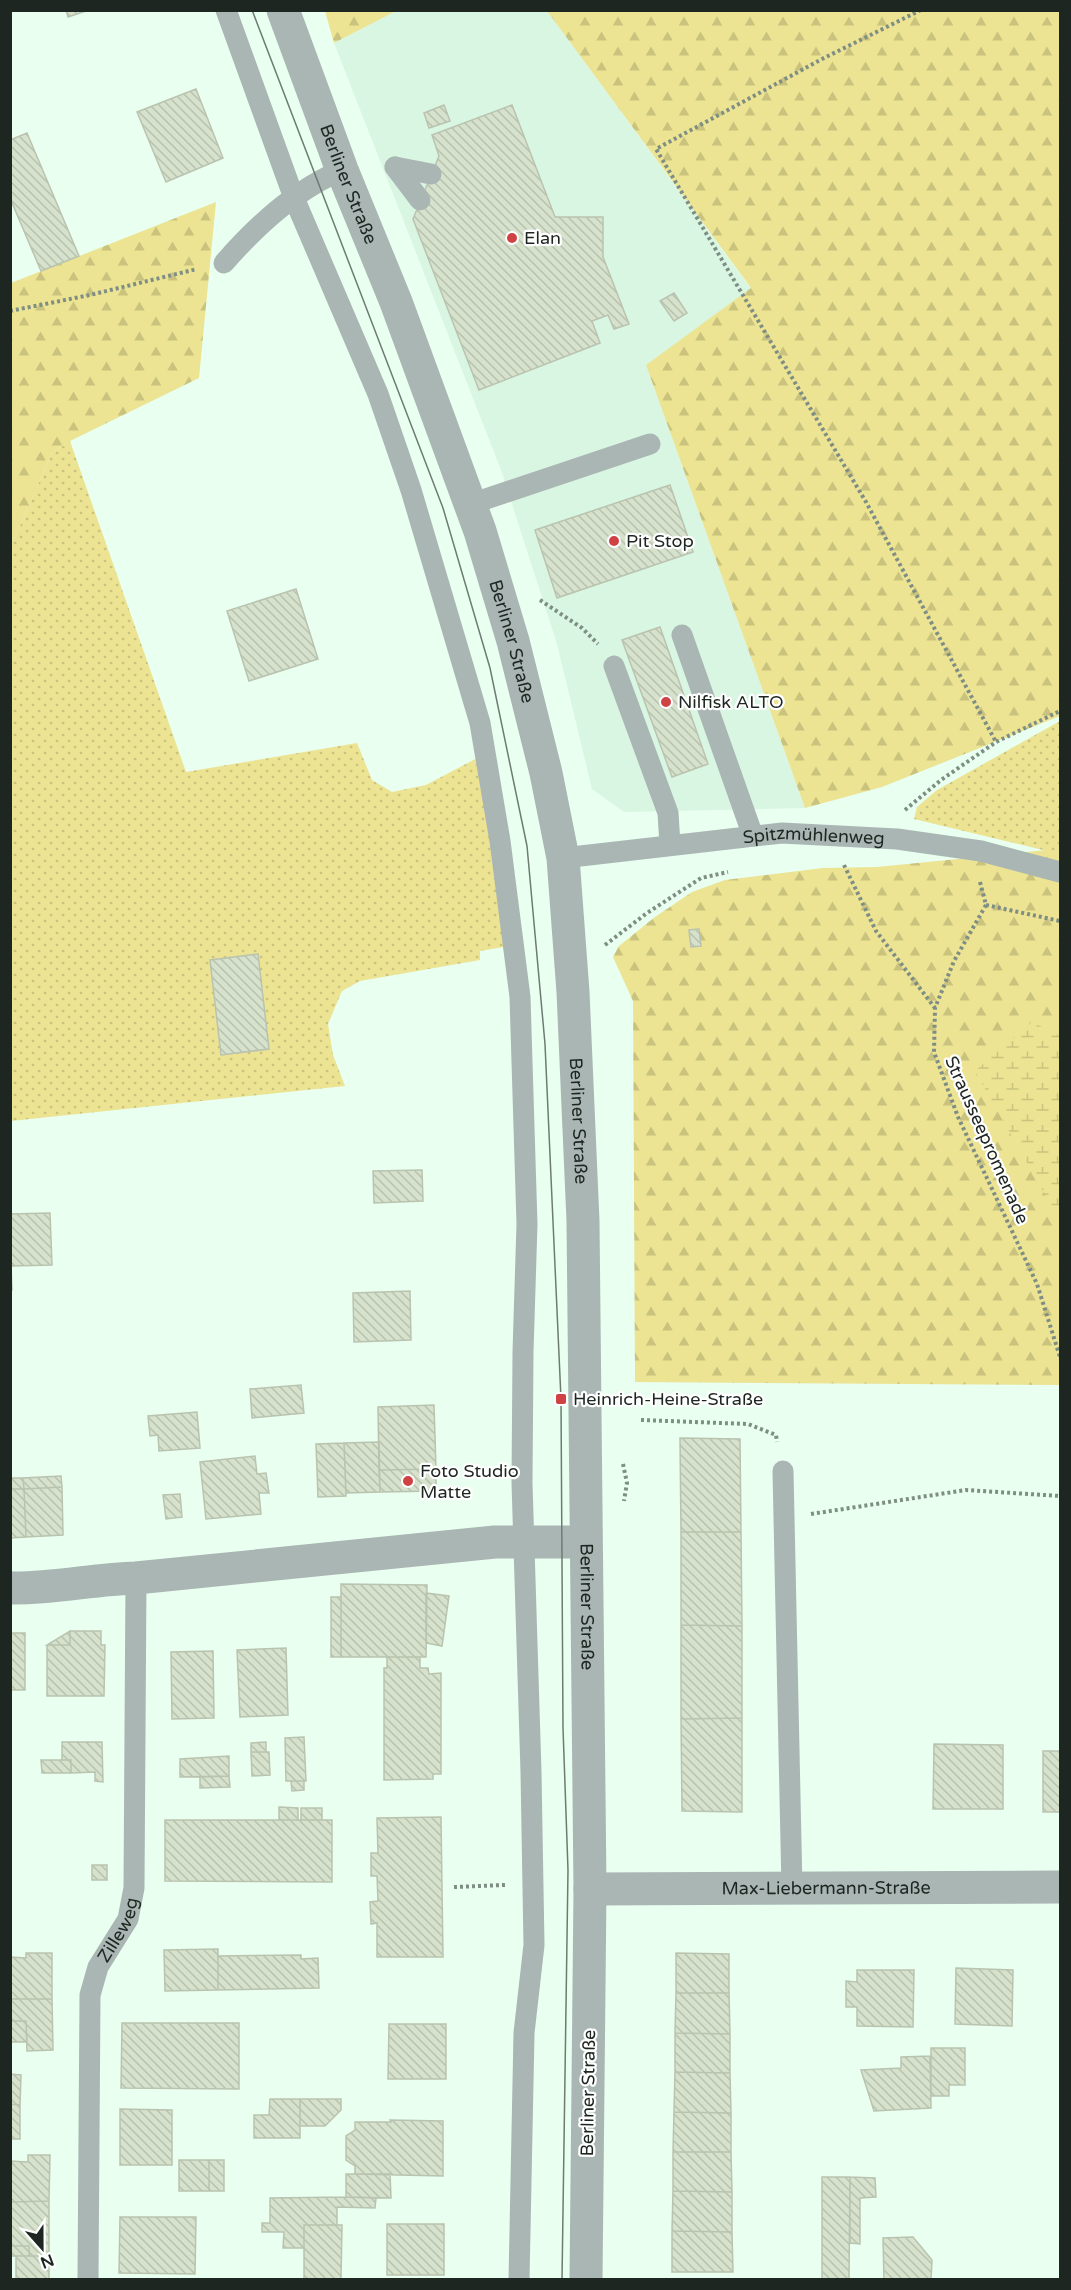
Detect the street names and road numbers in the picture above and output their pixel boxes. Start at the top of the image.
street label: Berliner Straße [315,121,382,247]
street label: Berliner Straße [484,577,539,705]
street label: Spitzmühlenweg [741,822,885,849]
street label: Strausseepromenade [940,1053,1034,1227]
street label: Berliner Straße [565,1057,592,1185]
street label: Berliner Straße [575,1543,599,1670]
street label: Max-Liebermann-Straße [721,1877,931,1899]
street label: Zilleweg [93,1896,143,1966]
street label: Berliner Straße [576,2029,600,2157]

